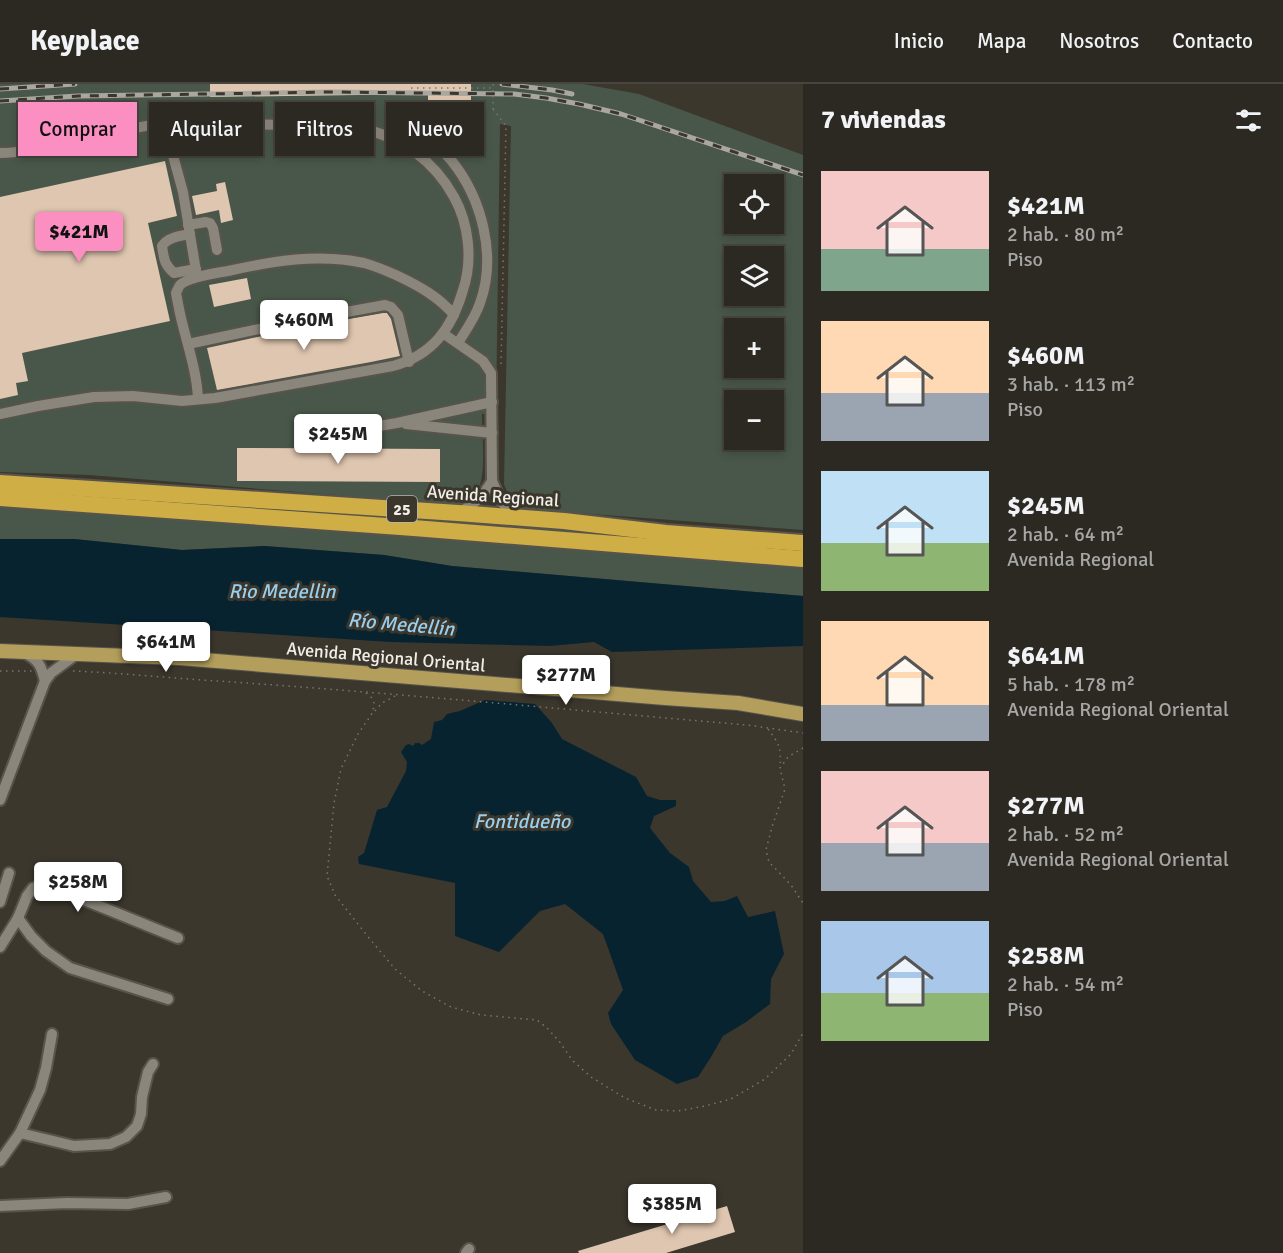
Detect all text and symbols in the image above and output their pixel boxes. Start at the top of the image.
text: Keyplace [30,24,140,58]
text: Inicio [894,28,944,54]
text: Mapa [977,28,1026,54]
text: Nosotros [1059,28,1139,54]
text: Contacto [1172,28,1253,54]
chip: Comprar [18,102,137,156]
chip: Alquilar [149,102,263,156]
chip: Filtros [275,102,374,156]
chip: Nuevo [386,102,484,156]
text: 7 viviendas [821,104,946,136]
icon: filters [1232,104,1265,137]
map controls [724,174,784,450]
button: locate [724,174,784,234]
text: $421M [1007,190,1085,222]
icon: home [869,195,941,267]
pin: $421M [37,212,121,263]
text: $421M [49,219,109,244]
text: 2 hab. · 80 m² [1007,222,1124,247]
button: layers [724,246,784,306]
text: Piso [1007,247,1043,272]
pin: $460M [262,300,346,351]
text: $460M [274,307,334,332]
button: + [724,318,784,378]
text: $460M [1007,340,1085,372]
icon: home [869,345,941,417]
text: 3 hab. · 113 m² [1007,372,1135,397]
button: − [724,390,784,450]
text: Piso [1007,397,1043,422]
pin: $245M [296,414,380,465]
text: $245M [308,421,368,446]
street label: Avenida Regional [426,480,560,512]
text: $245M [1007,490,1085,522]
icon: home [869,495,941,567]
road number: 25 [387,496,417,522]
text: 2 hab. · 64 m² [1007,522,1124,547]
text: Avenida Regional [1007,547,1154,572]
water label: Rio Medellin [229,579,336,604]
water label: Río Medellín [347,607,456,642]
pin: $641M [124,622,208,673]
text: $641M [136,629,196,654]
street label: Avenida Regional Oriental [286,637,486,677]
text: $641M [1007,640,1085,672]
icon: home [869,645,941,717]
pin: $277M [524,655,608,706]
text: $277M [536,662,596,687]
text: 5 hab. · 178 m² [1007,672,1135,697]
text: Avenida Regional Oriental [1007,697,1229,722]
text: $277M [1007,790,1085,822]
icon: home [869,795,941,867]
water label: Fontidueño [474,809,572,834]
text: 2 hab. · 52 m² [1007,822,1124,847]
text: Avenida Regional Oriental [1007,847,1229,872]
pin: $258M [36,862,120,913]
text: $258M [48,869,108,894]
text: $258M [1007,940,1085,972]
icon: home [869,945,941,1017]
text: 2 hab. · 54 m² [1007,972,1124,997]
text: Piso [1007,997,1043,1022]
pin: $385M [630,1184,714,1235]
text: $385M [642,1191,702,1216]

